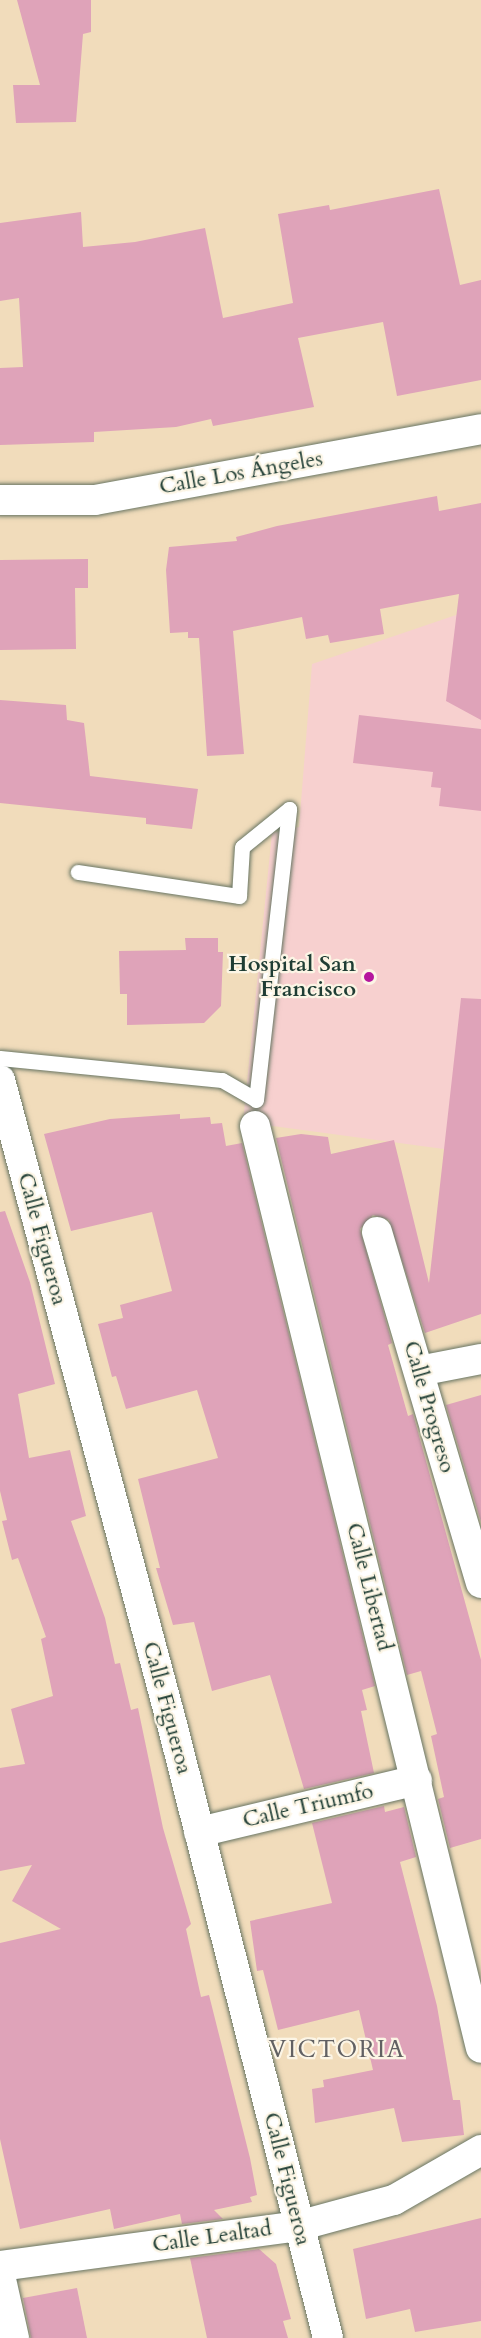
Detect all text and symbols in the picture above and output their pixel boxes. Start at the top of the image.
street label: Calle Los Ángeles [157,446,325,500]
place label: Hospital San Francisco [228,951,356,1002]
marker: Hospital San Francisco [360,968,378,986]
street label: Calle Figueroa [12,1170,72,1308]
street label: Calle Progreso [398,1338,460,1476]
street label: Calle Libertad [340,1520,398,1654]
street label: Calle Figueroa [137,1639,197,1777]
street label: Calle Triumfo [240,1778,376,1834]
district label: VICTORIA [269,2036,405,2064]
street label: Calle Figueroa [258,2110,316,2248]
street label: Calle Lealtad [151,2216,273,2258]

